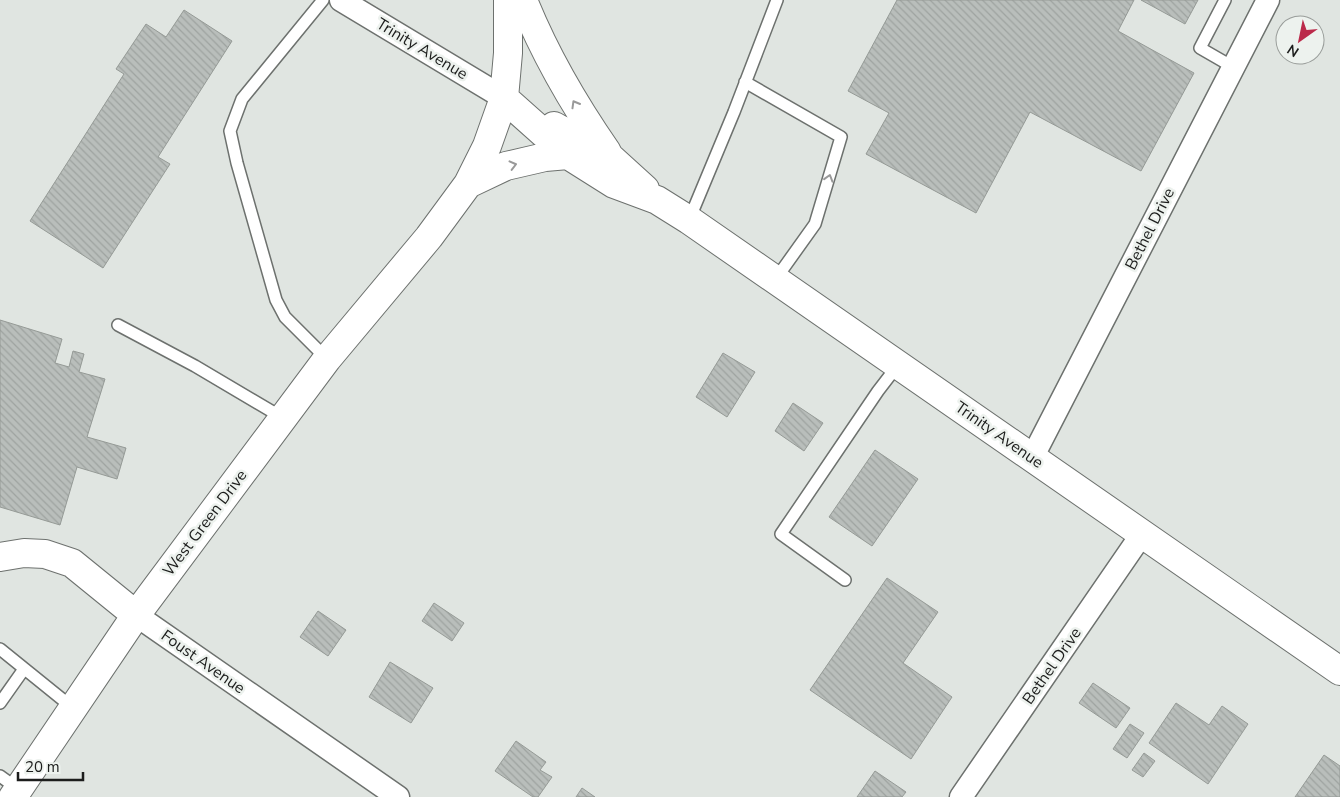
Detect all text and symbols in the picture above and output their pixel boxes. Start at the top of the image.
street label: Trinity Avenue [372,13,472,85]
north arrow [1275,15,1325,65]
text: N [1284,40,1303,61]
one-way arrow [572,101,582,110]
one-way arrow [508,160,517,171]
one-way arrow [824,174,834,182]
street label: Bethel Drive [1120,184,1180,274]
street label: Trinity Avenue [950,396,1048,474]
street label: West Green Drive [158,465,252,581]
street label: Bethel Drive [1017,623,1087,709]
street label: Foust Avenue [157,625,249,699]
scale bar [18,750,82,782]
text: 20 m [25,757,60,777]

